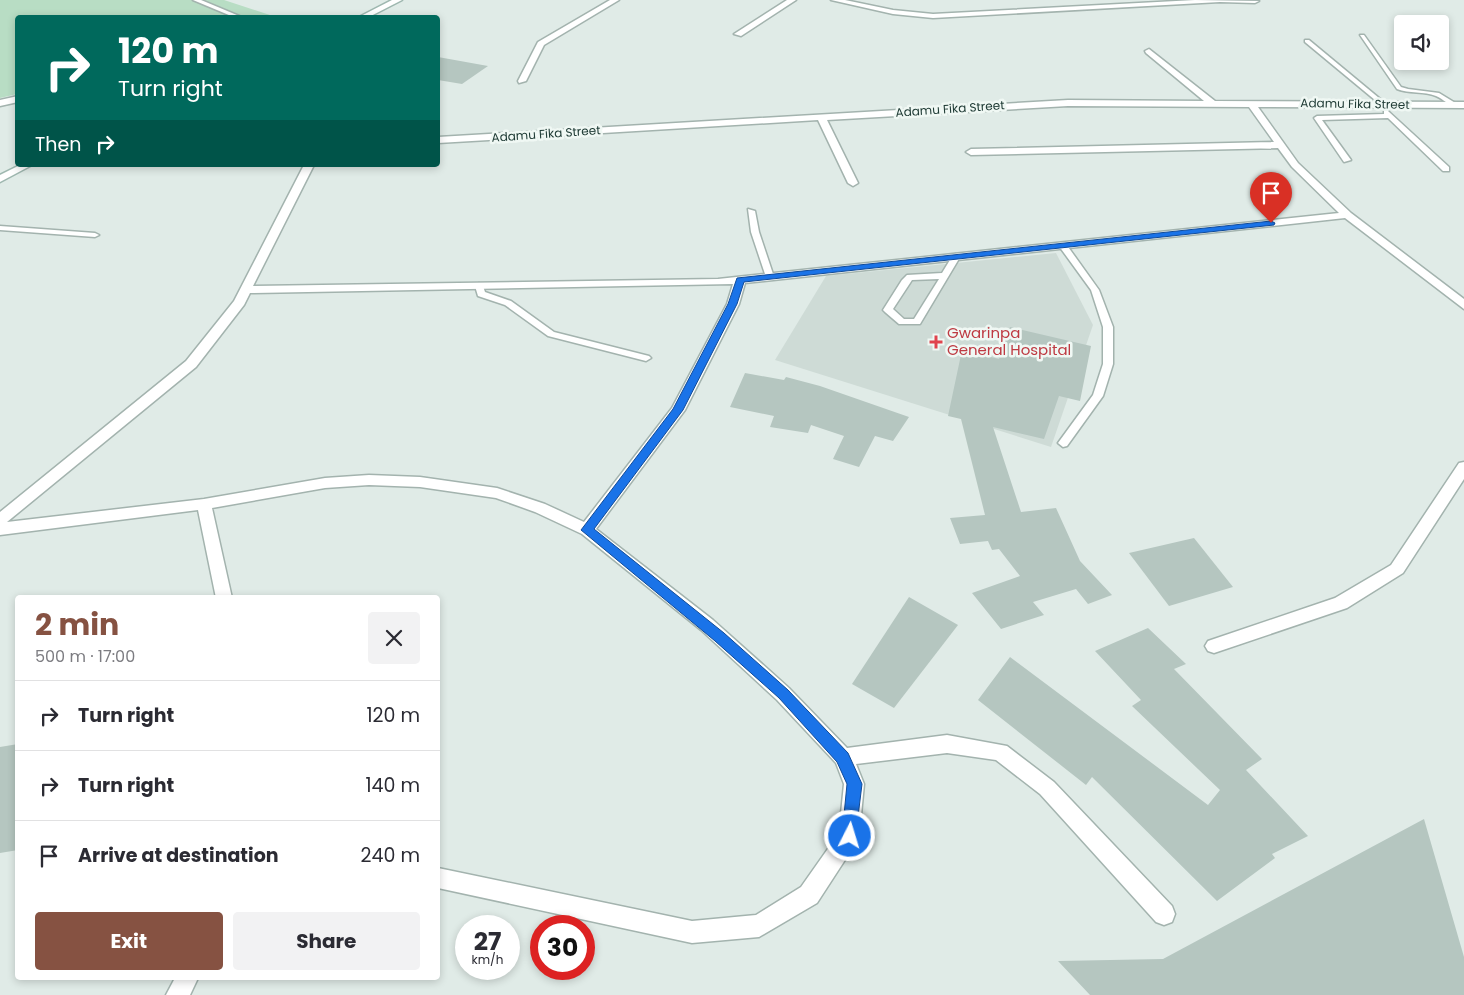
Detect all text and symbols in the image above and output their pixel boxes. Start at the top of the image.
map controls [1394,15,1449,70]
button: sound [1394,15,1449,70]
text: 120 m [118,26,218,75]
icon: right [35,35,100,100]
text: Turn right [118,73,223,104]
street label: Adamu Fika Street [1300,94,1410,113]
street label: Adamu Fika Street [895,96,1005,121]
street label: Adamu Fika Street [491,121,601,146]
icon: right [91,130,119,158]
text: Then [35,131,81,158]
pin [1250,172,1292,223]
icon: arrive [1257,179,1285,207]
place label: Gwarinpa General Hospital [947,322,1071,360]
marker: Gwarinpa General Hospital [929,335,943,349]
text: 2 min [35,603,119,646]
button: close [368,612,420,664]
text: 500 m · 17:00 [35,645,135,668]
icon: right [35,702,63,730]
text: Turn right [78,702,174,729]
text: 120 m [366,702,420,729]
icon: right [35,772,63,800]
text: Turn right [78,772,174,799]
text: 140 m [365,772,420,799]
position arrow [823,809,875,861]
icon: arrive [35,842,63,870]
text: Arrive at destination [78,842,279,869]
text: 240 m [361,842,420,869]
button: Exit [35,912,223,970]
button: Share [233,912,420,970]
speed limit sign: 30 [530,915,595,980]
text: 27 [474,924,501,959]
text: km/h [472,951,503,968]

